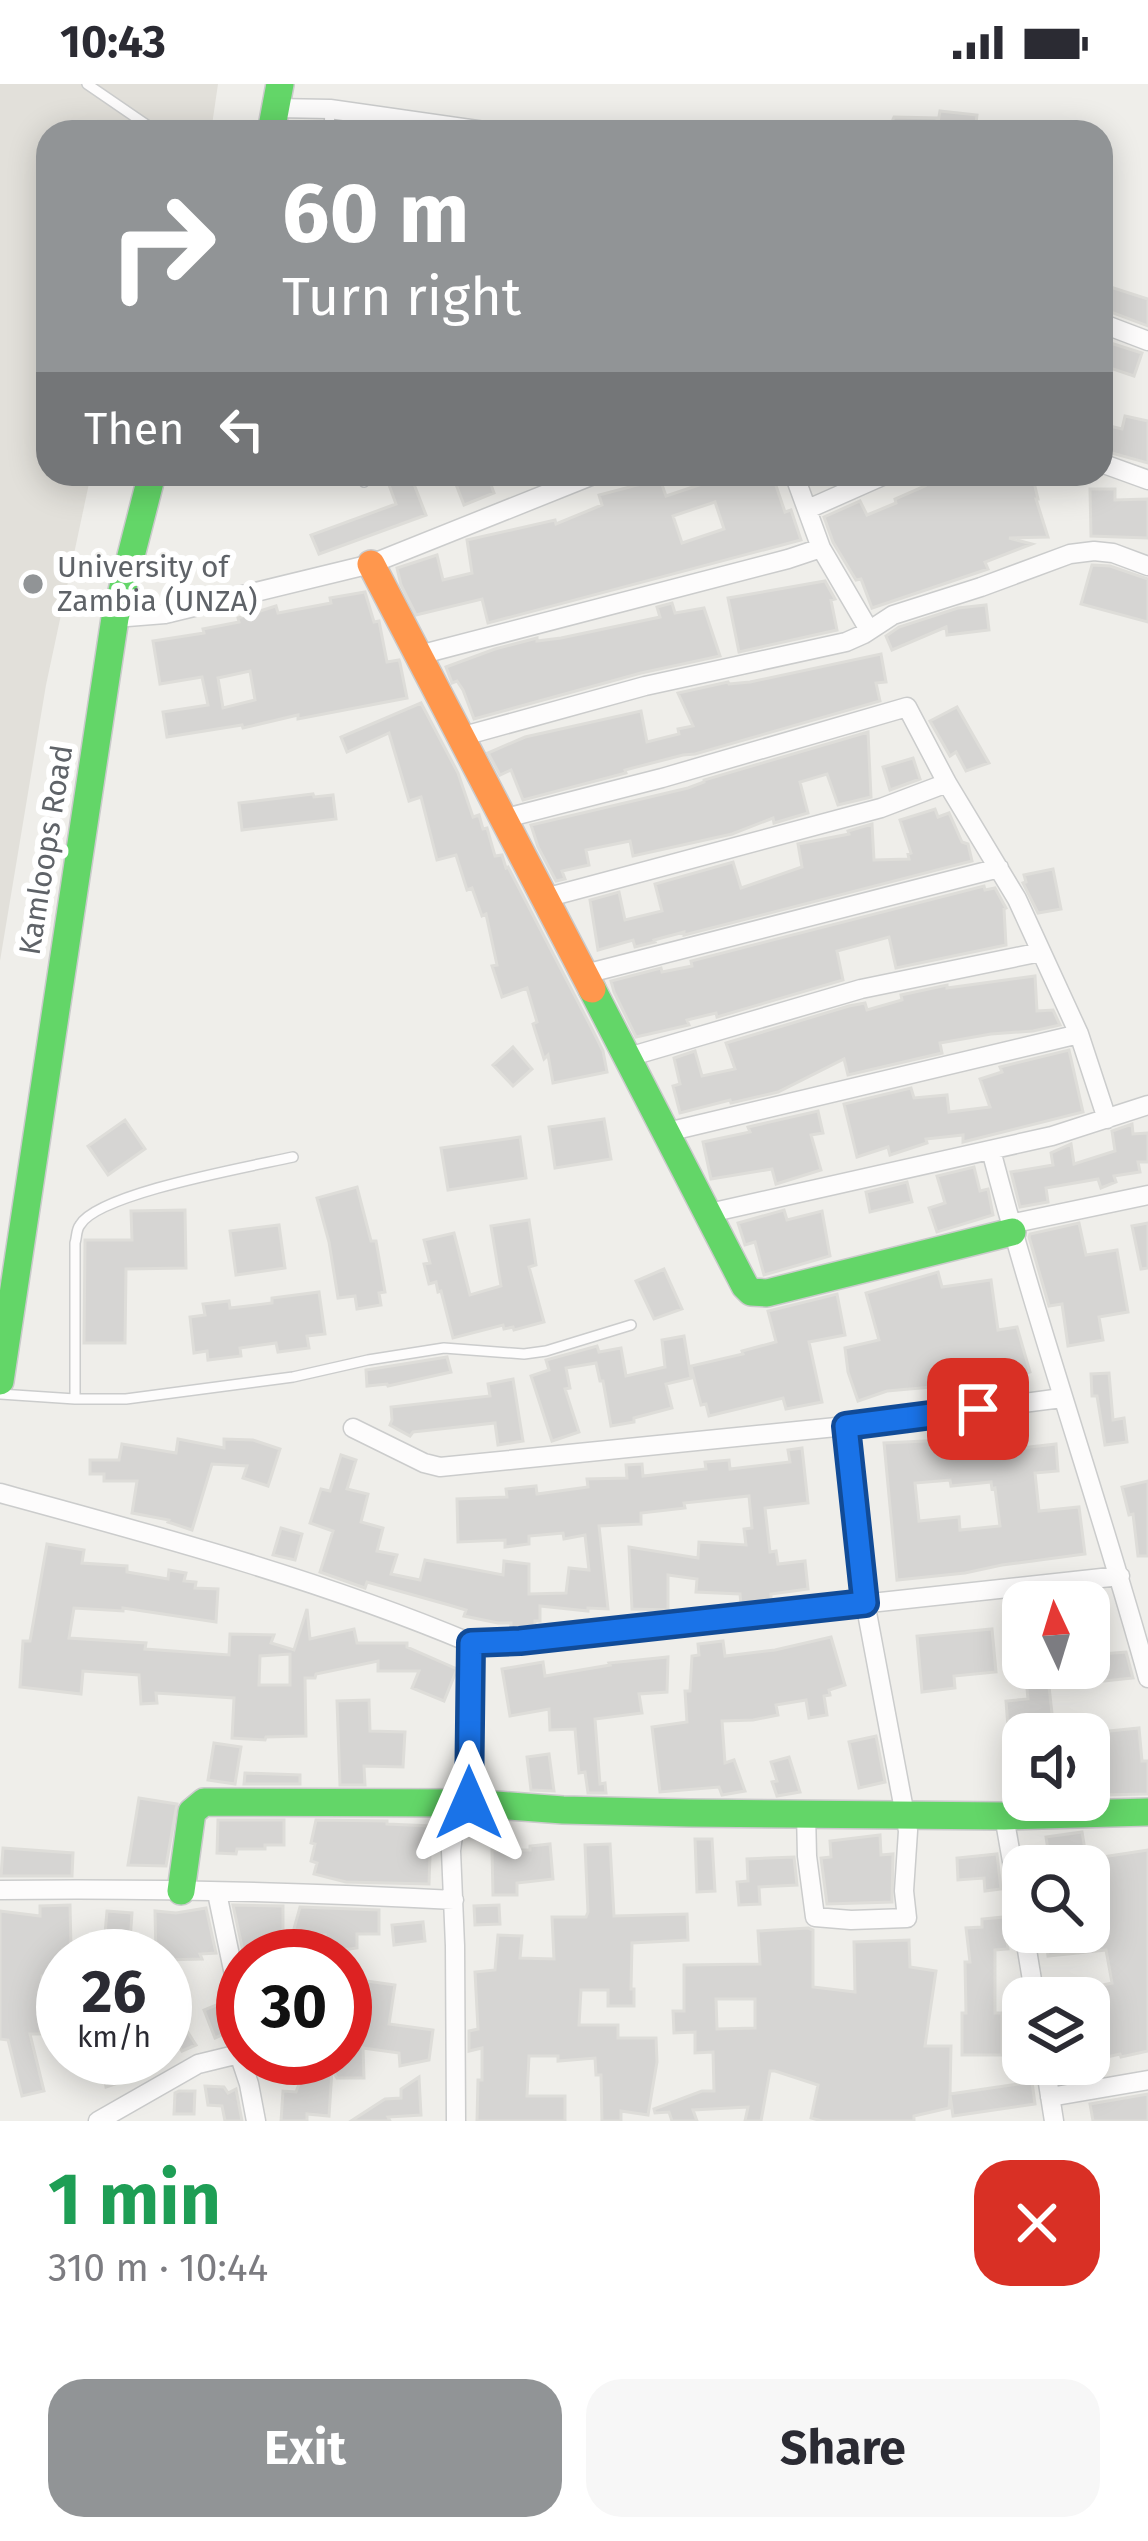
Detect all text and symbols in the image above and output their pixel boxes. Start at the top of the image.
text: 10:43 [60,15,166,69]
text: 60 m [282,163,469,264]
icon: right [84,168,240,324]
text: Turn right [282,265,521,329]
icon: left [209,396,275,462]
text: Then [84,402,185,456]
place label: University of Zambia (UNZA) [57,549,257,619]
marker: University of Zambia (UNZA) [20,571,46,597]
street label: Kamloops Road [12,742,80,958]
pin [927,1358,1029,1460]
icon: arrive [945,1376,1011,1442]
north arrow [1002,1581,1110,1689]
map controls [1002,1581,1110,2085]
button: sound [1002,1713,1110,1821]
position arrow [406,1740,532,1866]
button: search [1002,1845,1110,1953]
speed limit sign: 30 [216,1929,372,2085]
text: 26 [82,1956,146,2028]
button: layers [1002,1977,1110,2085]
text: km/h [77,2019,151,2055]
text: 1 min [48,2157,221,2243]
button: close [974,2160,1100,2286]
text: 310 m · 10:44 [48,2245,268,2291]
button: Exit [48,2379,562,2517]
button: Share [586,2379,1100,2517]

